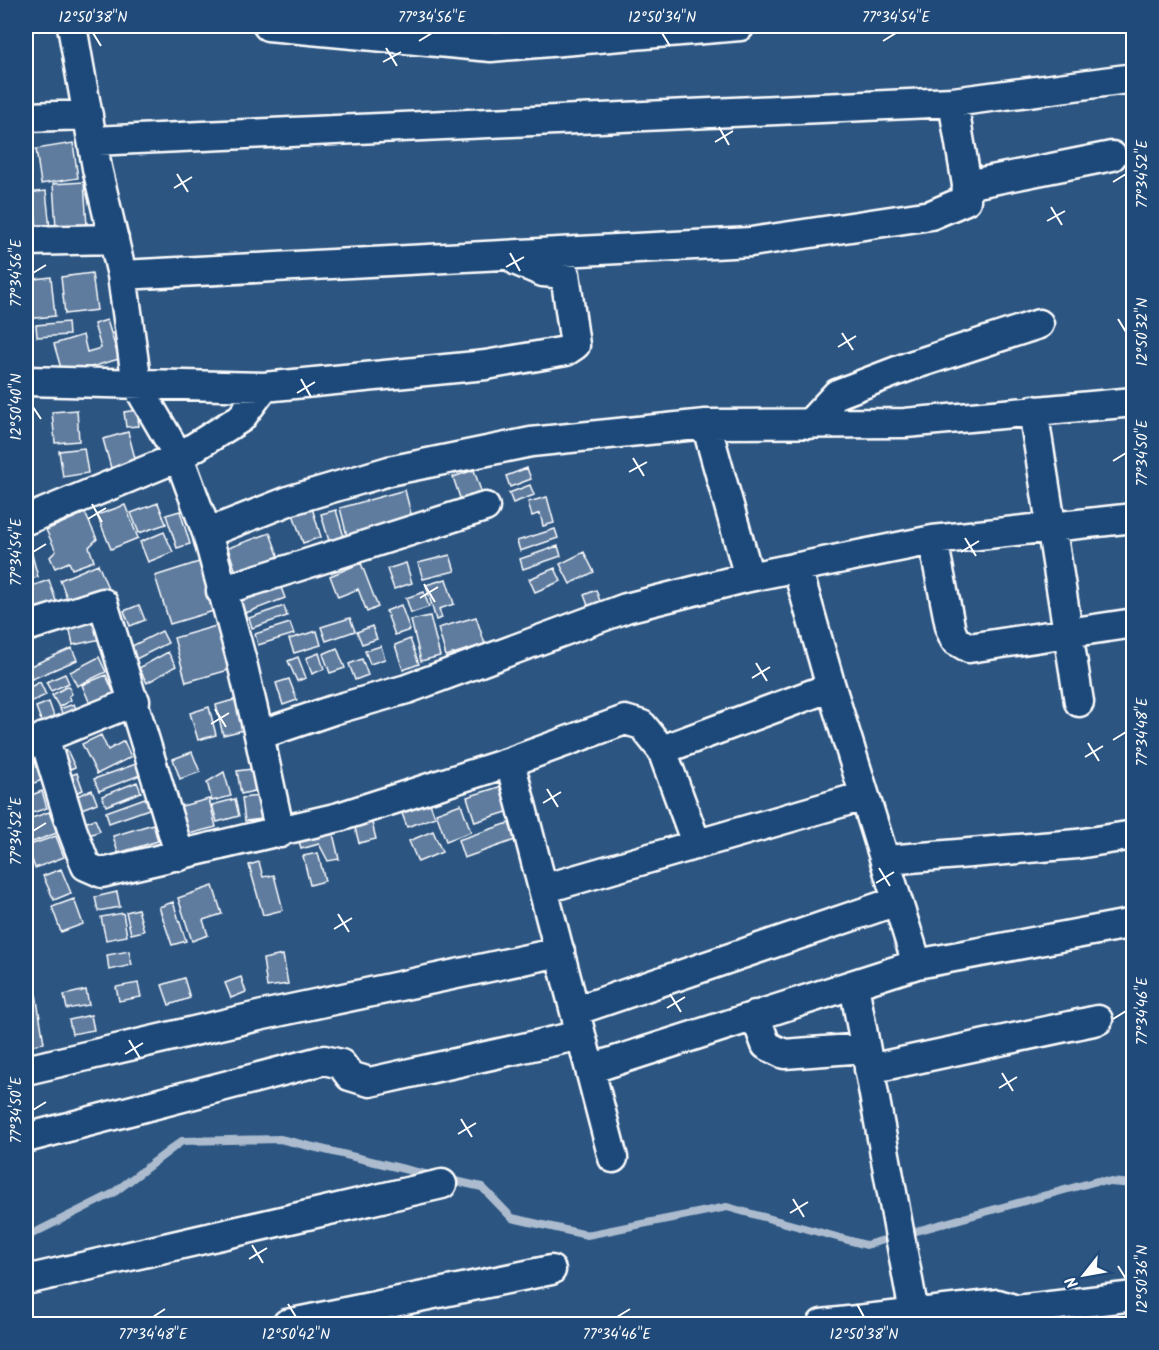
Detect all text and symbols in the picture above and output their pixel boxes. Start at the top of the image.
text: 12°50'38"N [59,6,127,30]
text: 77°34'56"E [398,6,467,30]
text: 12°50'34"N [628,6,696,30]
text: 77°34'54"E [862,6,931,30]
text: 77°34'52"E [1131,139,1155,208]
text: 77°34'56"E [5,238,29,307]
text: 12°50'32"N [1131,298,1155,366]
text: 12°50'40"N [5,373,29,441]
text: 77°34'50"E [1131,418,1155,487]
text: 77°34'54"E [5,517,29,586]
text: 77°34'48"E [1131,696,1155,766]
text: 77°34'52"E [5,796,29,865]
text: 77°34'46"E [1131,976,1155,1045]
text: 77°34'50"E [5,1075,29,1144]
north arrow [1054,1245,1114,1305]
text: 12°50'36"N [1131,1245,1155,1313]
text: N [1059,1271,1086,1293]
text: 77°34'48"E [119,1323,189,1347]
text: 12°50'42"N [262,1323,330,1347]
text: 77°34'46"E [583,1323,652,1347]
text: 12°50'38"N [830,1323,898,1347]

